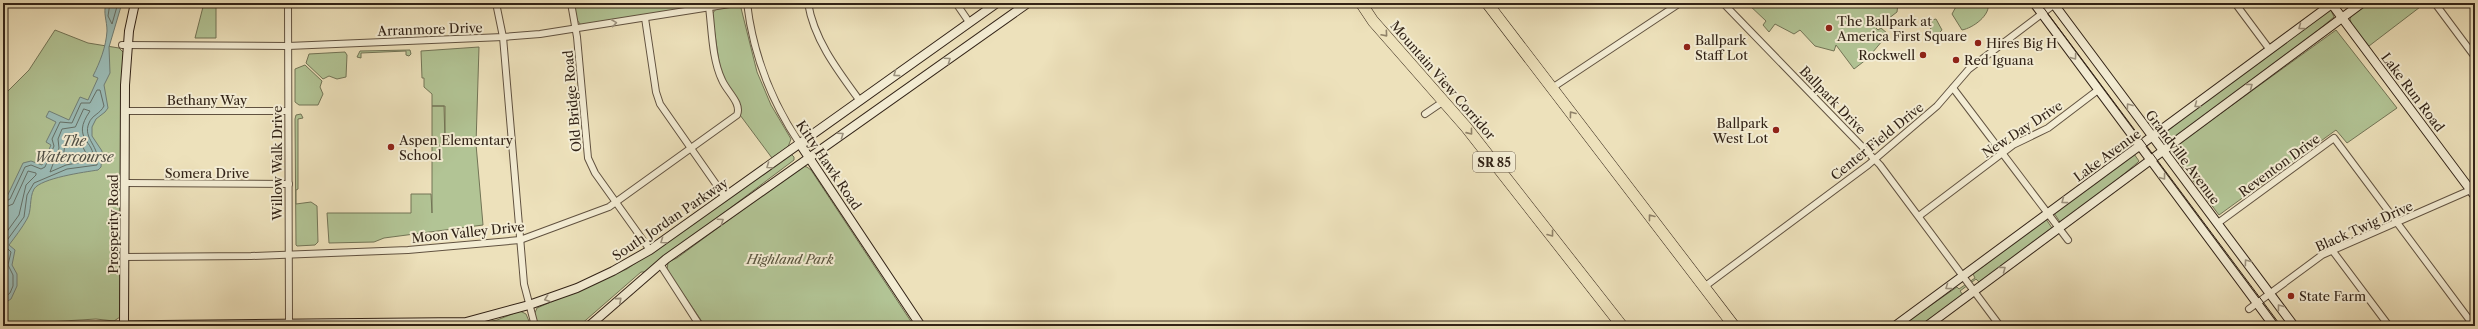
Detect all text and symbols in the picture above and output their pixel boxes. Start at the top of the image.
place label: The Ballpark at America First Square [1836,13,1967,44]
street label: Mountain View Corridor [1387,17,1499,143]
street label: Arranmore Drive [376,19,483,39]
one-way arrow [611,19,617,28]
marker: The Ballpark at America First Square [1824,23,1834,33]
one-way arrow [2298,23,2305,30]
one-way arrow [1380,29,1387,37]
place label: Ballpark Staff Lot [1695,32,1748,63]
place label: Hires Big H [1986,35,2057,51]
marker: Hires Big H [1973,38,1983,48]
marker: Ballpark Staff Lot [1682,42,1692,52]
place label: Rockwell [1858,47,1915,63]
street label: Old Bridge Road [560,49,584,153]
street label: Lake Run Road [2378,49,2448,135]
marker: Rockwell [1918,50,1928,60]
place label: Red Iguana [1964,52,2034,68]
one-way arrow [2069,53,2077,60]
marker: Red Iguana [1951,55,1961,65]
one-way arrow [943,58,950,65]
street label: Ballpark Drive [1797,63,1869,137]
one-way arrow [894,69,901,76]
one-way arrow [2246,84,2253,91]
street label: Bethany Way [167,92,248,108]
street label: New Day Drive [1979,97,2065,161]
street label: Center Field Drive [1827,99,1927,183]
one-way arrow [2194,100,2201,107]
one-way arrow [2126,103,2134,110]
street label: Willow Walk Drive [269,105,285,222]
street label: Grandville Avenue [2142,107,2224,207]
one-way arrow [1569,111,1577,118]
place label: Ballpark West Lot [1712,115,1768,146]
street label: Kitty Hawk Road [793,117,865,213]
marker: Ballpark West Lot [1771,125,1781,135]
street label: Lake Avenue [2070,125,2144,185]
one-way arrow [1465,127,1472,134]
street label: Reventon Drive [2235,130,2323,200]
water label: The Watercourse [34,132,115,166]
place label: Aspen Elementary School [398,132,514,163]
one-way arrow [837,133,844,140]
marker: Aspen Elementary School [386,142,396,152]
road number: SR 85 [1473,152,1515,172]
one-way arrow [766,161,773,168]
street label: Somera Drive [165,165,249,181]
one-way arrow [2158,172,2165,179]
street label: Prosperity Road [105,174,121,274]
street label: South Jordan Parkway [609,174,732,264]
one-way arrow [2062,196,2069,203]
street label: Black Twig Drive [2313,197,2415,255]
one-way arrow [1649,215,1656,222]
street label: Moon Valley Drive [411,218,525,246]
one-way arrow [717,218,724,226]
one-way arrow [1546,229,1553,236]
one-way arrow [660,236,667,243]
park label: Highland Park [745,251,834,267]
one-way arrow [2245,260,2252,267]
one-way arrow [1999,267,2006,274]
one-way arrow [1946,282,1953,289]
place label: State Farm [2299,288,2366,304]
marker: State Farm [2286,291,2296,301]
one-way arrow [543,295,550,303]
one-way arrow [614,298,621,305]
one-way arrow [2278,305,2285,312]

